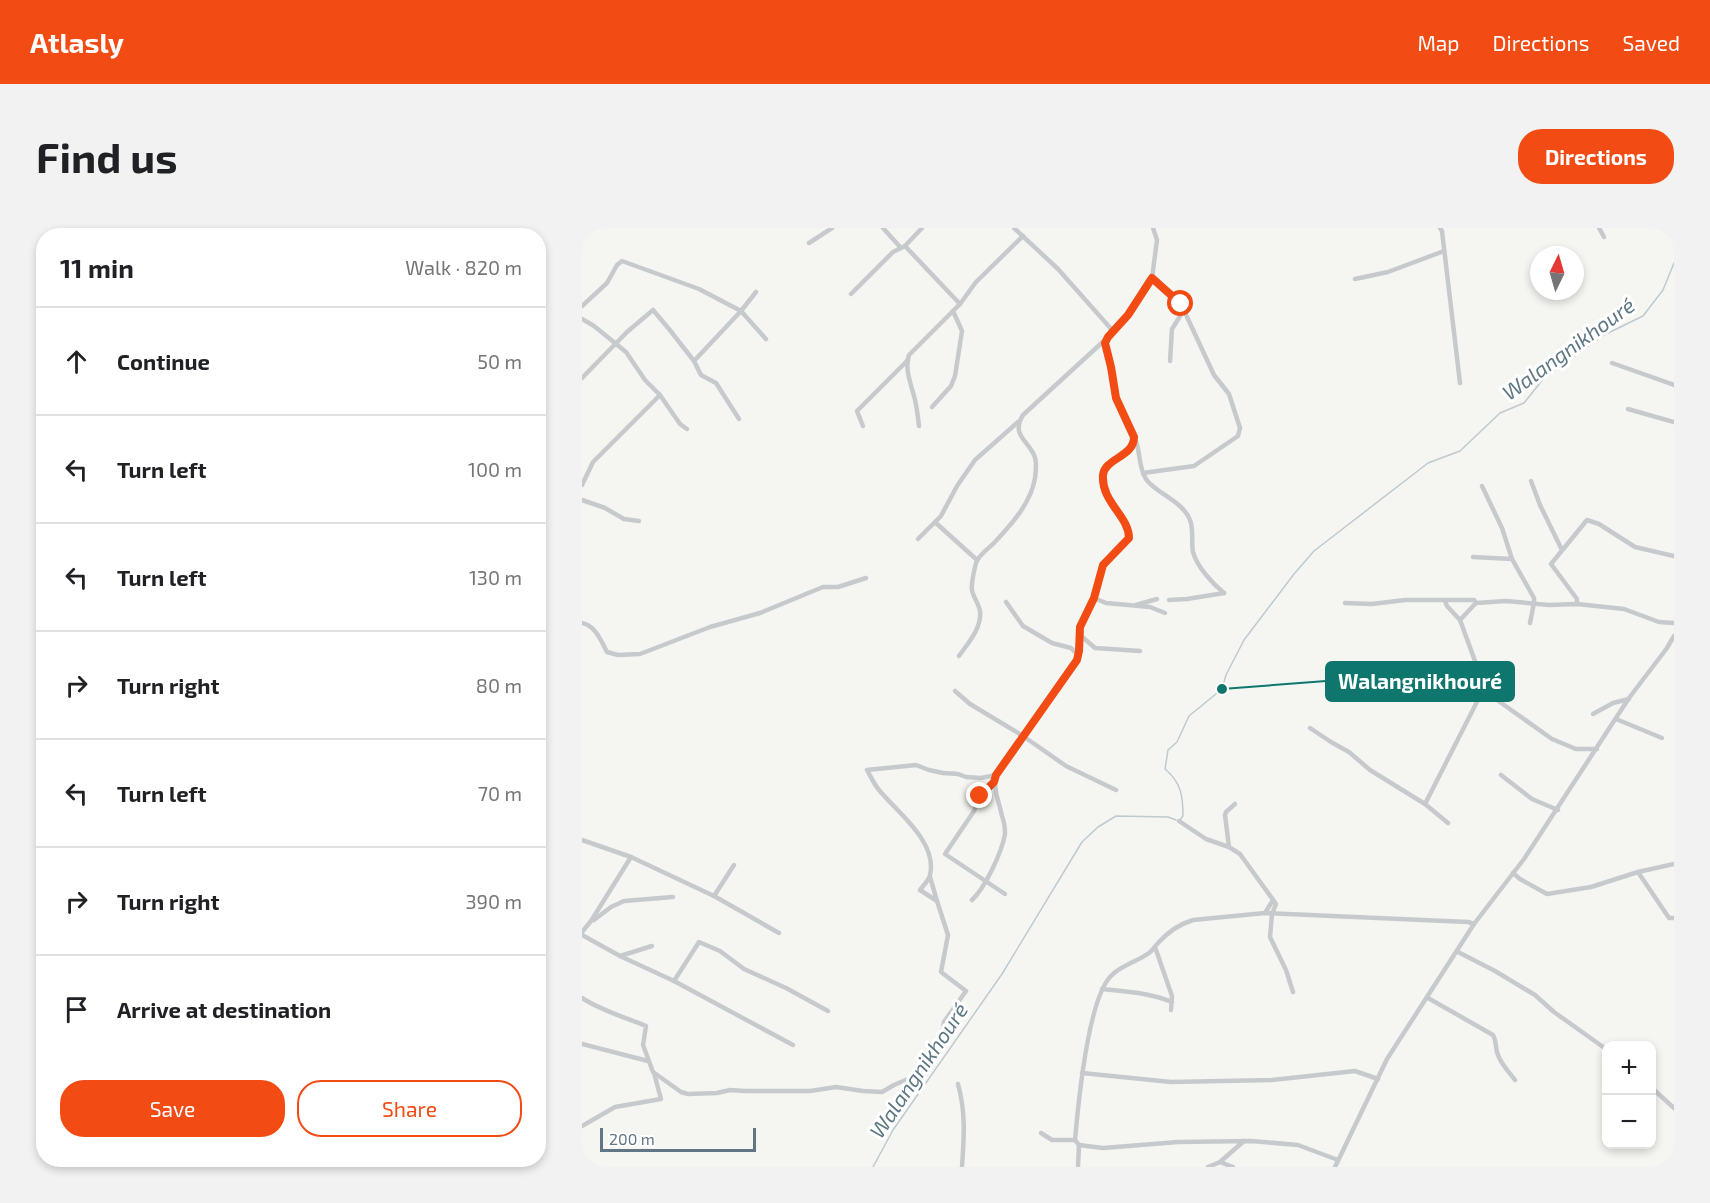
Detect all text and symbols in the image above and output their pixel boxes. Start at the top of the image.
text: Atlasly [30,25,124,59]
text: Map [1417,30,1460,55]
text: Directions [1493,30,1589,55]
text: Saved [1622,30,1680,55]
button: Directions [1518,129,1674,184]
text: Find us [36,131,178,181]
north arrow [1530,246,1584,300]
text: 11 min [60,252,134,283]
text: Walk · 820 m [405,255,522,279]
route start [1167,290,1193,316]
water label: Walangnikhouré [1497,292,1639,404]
icon: ahead [60,345,93,378]
text: Continue [117,348,210,374]
text: 50 m [477,349,522,373]
icon: left [60,453,93,486]
text: Turn left [117,456,206,482]
text: 100 m [468,457,522,481]
icon: left [60,561,93,594]
text: Turn left [117,564,206,590]
text: 130 m [469,565,522,589]
callout: Walangnikhouré [1326,662,1514,701]
text: Walangnikhouré [1338,668,1502,693]
icon: right [60,669,93,702]
text: Turn right [117,672,219,698]
text: 80 m [476,673,522,697]
icon: left [60,777,93,810]
text: Turn left [117,780,206,806]
text: 70 m [478,781,522,805]
route end [966,782,992,808]
icon: right [60,885,93,918]
text: Turn right [117,888,219,914]
text: 390 m [465,889,522,913]
icon: arrive [60,993,93,1026]
text: Arrive at destination [117,996,331,1022]
water label: Walangnikhouré [864,998,972,1142]
map controls [1602,1041,1656,1149]
button: + [1602,1041,1656,1095]
button: Save [60,1080,285,1137]
button: Share [297,1080,522,1137]
button: − [1602,1095,1656,1149]
scale bar [600,1125,756,1152]
text: 200 m [609,1129,655,1148]

